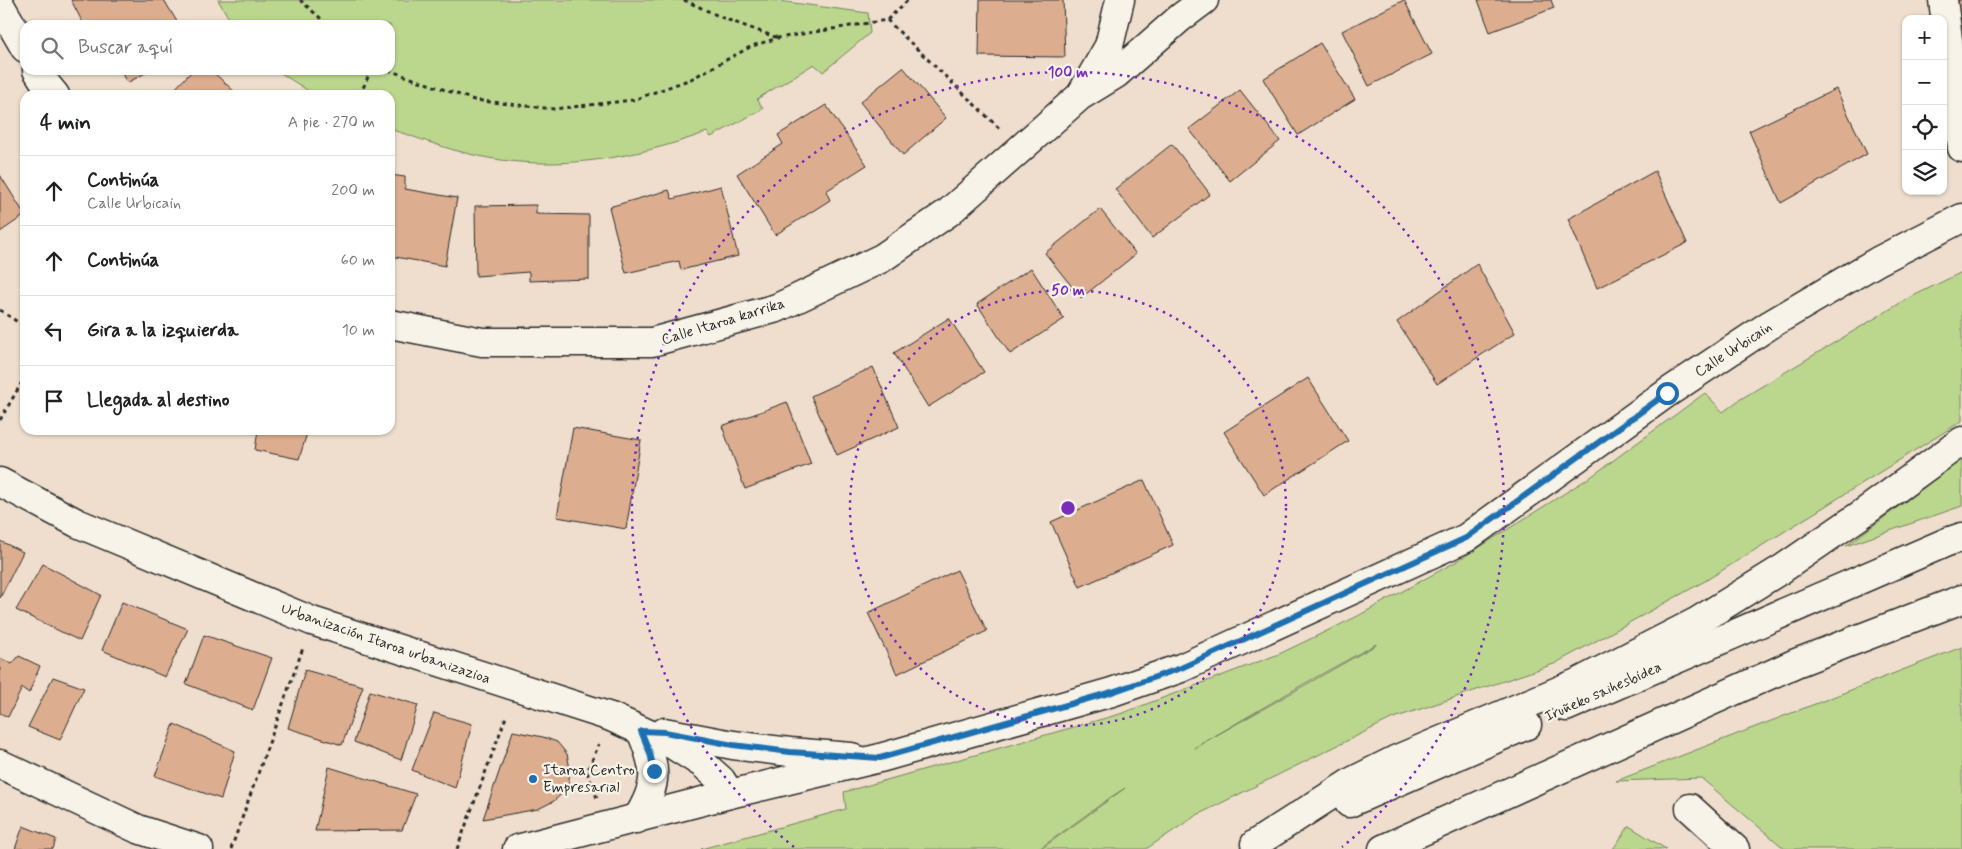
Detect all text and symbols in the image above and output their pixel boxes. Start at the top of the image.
map controls [1902,15,1947,195]
button: + [1902,15,1947,60]
search box [20,20,395,75]
icon: search [38,34,66,62]
text: Buscar aquí [78,35,173,60]
button: − [1902,60,1947,105]
text: 100 m [1048,63,1088,83]
button: locate [1902,105,1947,150]
text: 4 min [40,109,91,137]
text: A pie · 270 m [288,112,375,133]
button: layers [1902,150,1947,195]
text: Continúa [87,168,159,193]
icon: ahead [40,177,68,205]
text: 200 m [331,180,375,201]
text: Calle Urbicain [87,193,181,214]
icon: ahead [40,247,68,275]
text: Continúa [87,248,159,273]
text: 60 m [341,250,375,271]
text: 50 m [1051,281,1085,301]
street label: Calle Itaroa karrika [659,294,788,350]
icon: left [40,317,68,345]
street label: Calle Urbicain [1691,317,1776,382]
text: Gira a la izquierda [87,318,238,343]
text: 10 m [342,320,375,341]
route start [1656,382,1679,405]
icon: arrive [40,387,68,415]
text: Llegada al destino [87,388,229,413]
centre of rings [1059,499,1077,517]
street label: Urbanización Itaroa urbanizazioa [278,599,493,689]
street label: Iruñeko saihesbidea [1542,657,1665,727]
route end [643,760,666,783]
place label: Itaroa Centro Empresarial [543,761,635,798]
marker: Itaroa Centro Empresarial [527,773,539,785]

